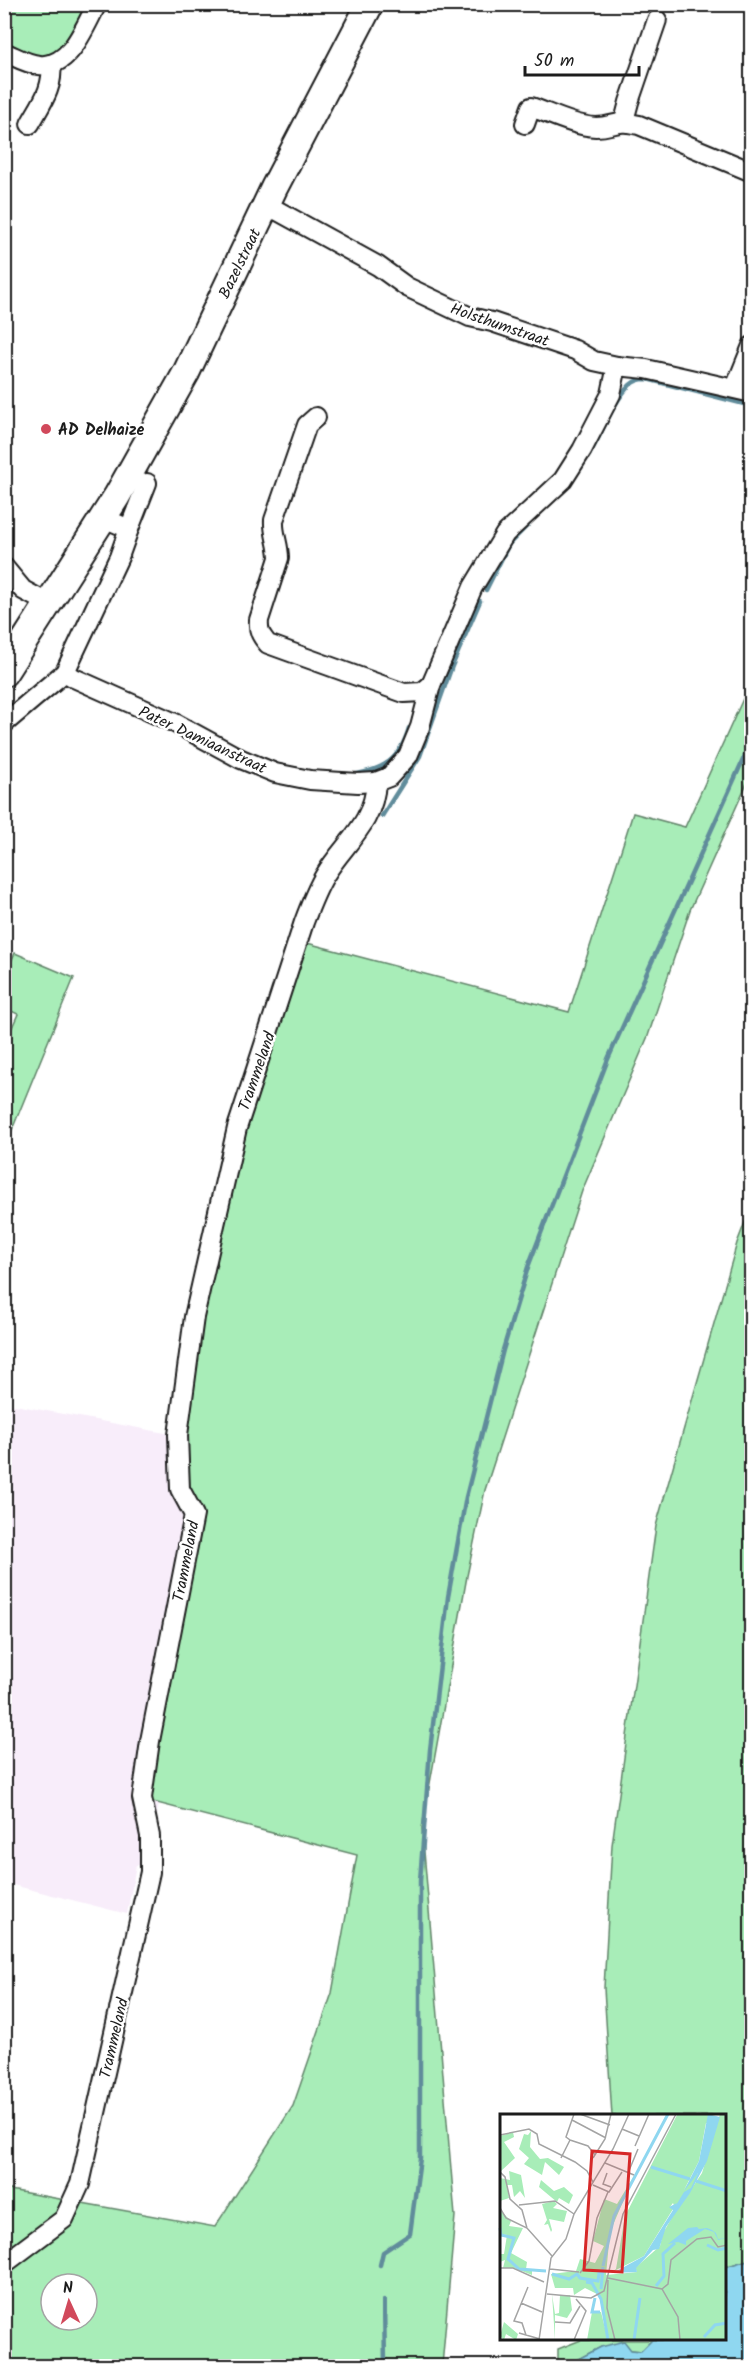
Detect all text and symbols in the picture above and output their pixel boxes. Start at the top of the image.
scale bar [525,39,639,77]
text: 50 m [534,47,574,76]
street label: Bazelstraat [213,224,268,303]
street label: Holsthumstraat [447,297,553,354]
place label: AD Delhaize [58,418,145,443]
marker: AD Delhaize [39,422,53,436]
street label: Pater Damiaanstraat [134,700,271,781]
street label: Trammeland [232,1028,283,1114]
street label: Trammeland [166,1518,207,1604]
street label: Trammeland [93,1995,136,2081]
inset map [500,2114,726,2341]
north arrow [39,2272,99,2332]
text: N [62,2276,74,2301]

